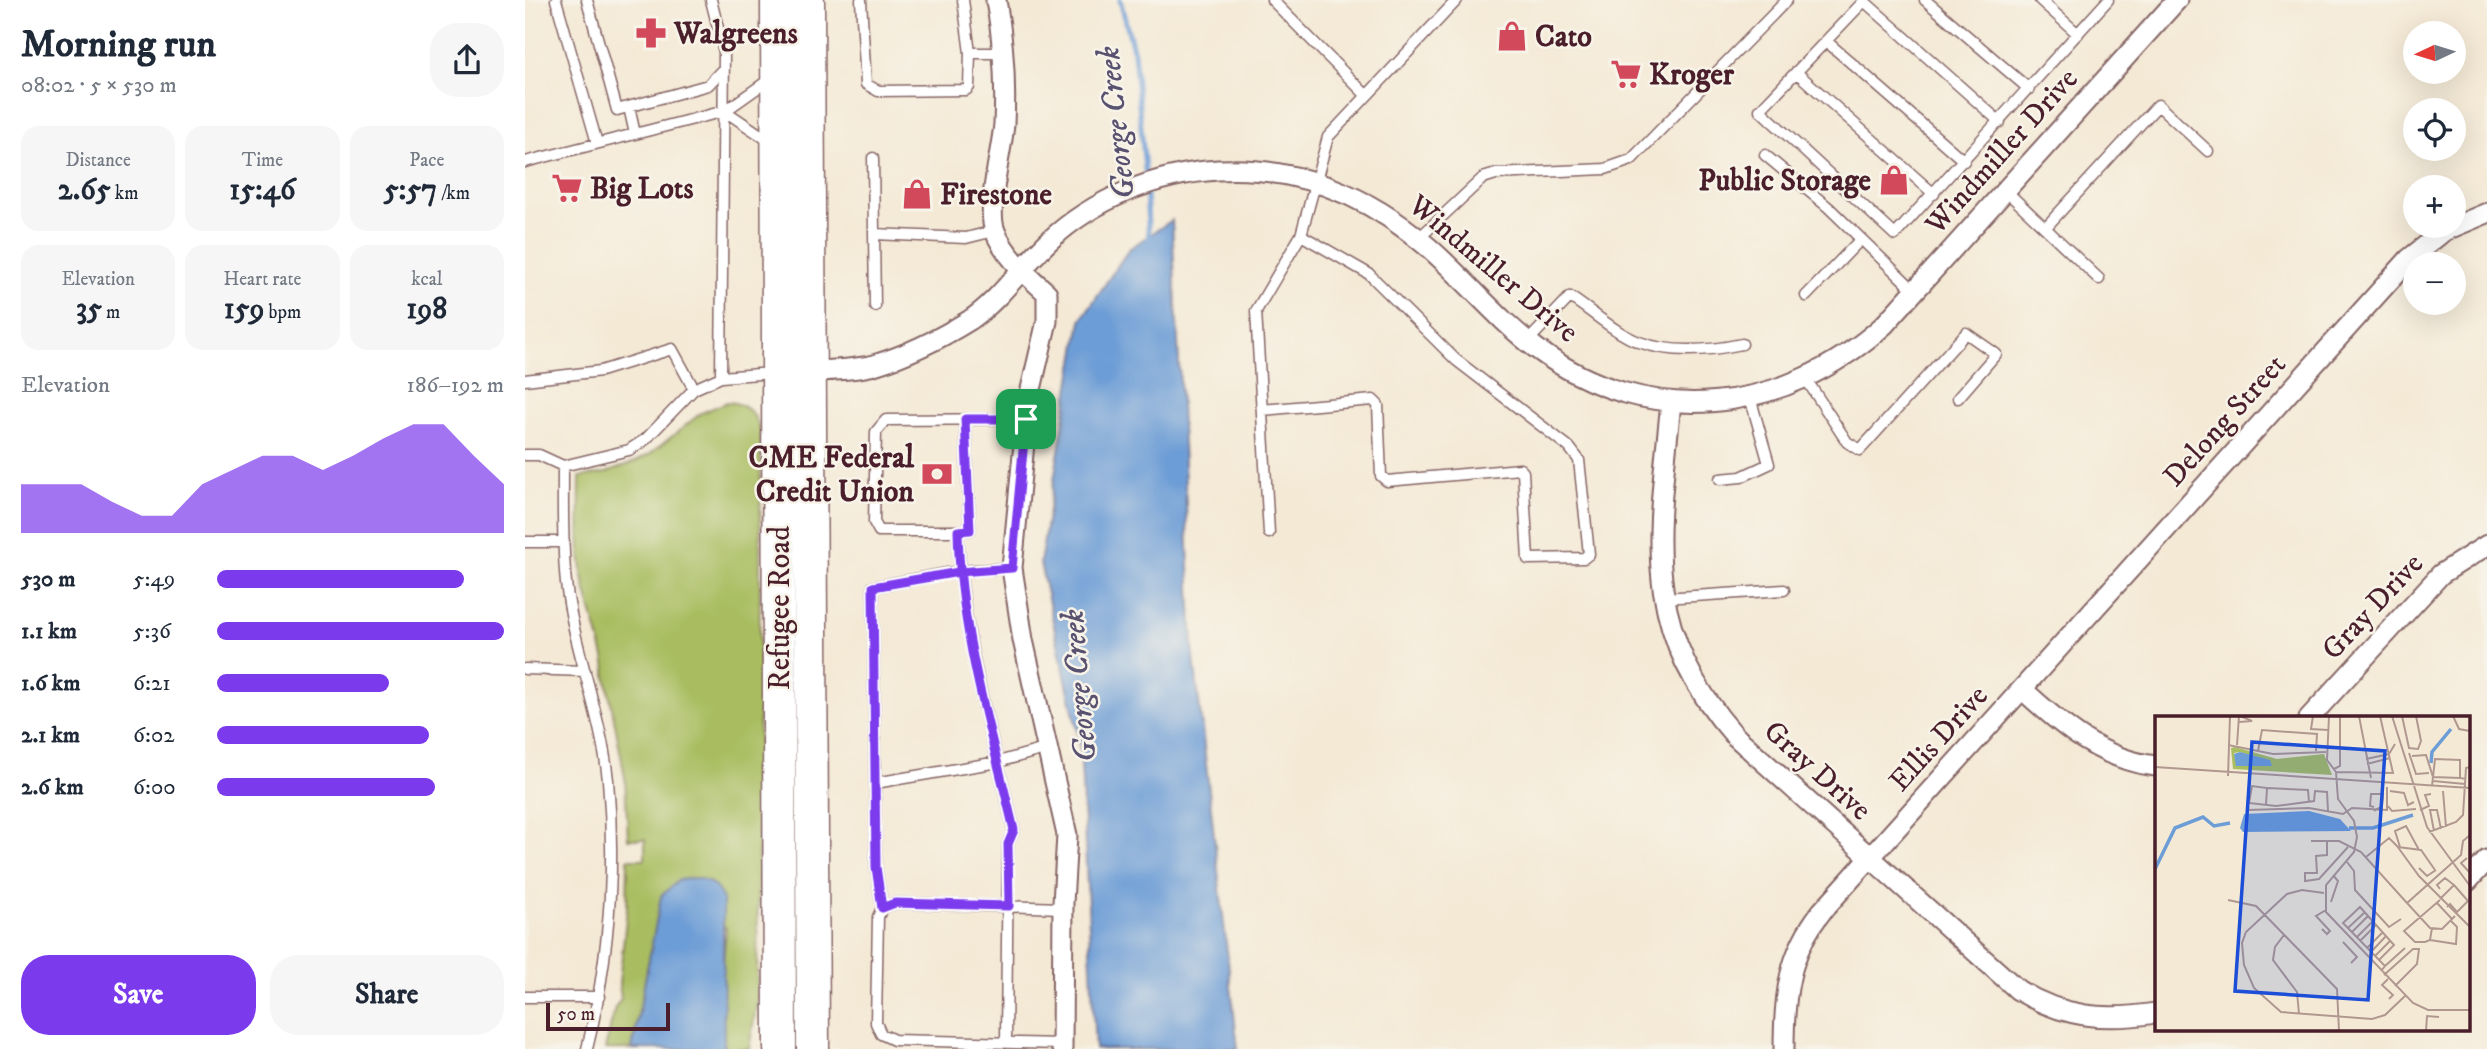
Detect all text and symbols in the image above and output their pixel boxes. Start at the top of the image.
pharmacy icon: Walgreens [634,16,668,50]
place label: Walgreens [673,16,798,53]
shop icon: Cato [1495,19,1529,53]
place label: Cato [1535,19,1592,56]
text: Morning run [21,21,216,69]
north arrow [2403,21,2466,84]
map controls [2403,21,2466,315]
button: share [430,23,504,97]
water label: George Creek [1089,44,1145,201]
supermarket icon: Kroger [1609,57,1643,91]
place label: Kroger [1649,57,1735,94]
street label: Windmiller Drive [1917,61,2086,243]
text: 08:02 · 5 × 530 m [21,71,177,100]
button: locate [2403,98,2466,161]
text: Distance [65,149,131,172]
text: Time [242,149,283,172]
text: Pace [409,149,444,172]
place label: Public Storage [1698,163,1872,200]
shop icon: Public Storage [1877,163,1911,197]
supermarket icon: Big Lots [550,171,584,205]
place label: Big Lots [590,171,693,208]
text: 2.65 [58,172,111,209]
text: 15:46 [229,172,296,209]
text: 5:57 [384,172,437,209]
button: + [2403,175,2466,238]
shop icon: Firestone [900,177,934,211]
place label: Firestone [940,177,1052,214]
text: km [111,182,138,205]
text: /km [437,182,470,205]
street label: Windmiller Drive [1400,187,1586,351]
button: − [2403,252,2466,315]
text: Elevation [61,268,135,291]
text: Heart rate [224,268,301,291]
text: kcal [411,268,442,291]
text: 35 [76,291,102,328]
text: 159 [224,291,264,328]
text: 198 [406,291,447,328]
text: m [102,301,120,324]
text: bpm [264,301,301,324]
street label: Delong Street [2156,347,2294,495]
text: Elevation [21,371,110,400]
text: 186–192 m [407,371,504,400]
pin [996,389,1056,449]
icon: arrive [1007,400,1045,438]
place label: CME Federal Credit Union [749,440,915,511]
bank icon: CME Federal Credit Union [920,457,954,491]
street label: Refugee Road [762,526,799,690]
street label: Gray Drive [2314,546,2432,668]
text: 530 m [21,565,76,594]
text: 5:49 [133,565,175,594]
water label: George Creek [1053,607,1107,764]
text: 1.1 km [21,617,77,646]
text: 5:36 [133,617,171,646]
text: 1.6 km [21,669,80,698]
text: 6:21 [133,669,171,698]
street label: Ellis Drive [1882,678,1996,800]
street label: Gray Drive [1756,713,1878,829]
inset map [2155,716,2469,1032]
text: 2.1 km [21,721,80,750]
text: 6:02 [133,721,175,750]
text: 2.6 km [21,773,84,802]
text: 6:00 [133,773,176,802]
button: Save [21,955,256,1035]
button: Share [270,955,504,1035]
scale bar [546,1000,670,1032]
text: 50 m [557,1003,595,1026]

